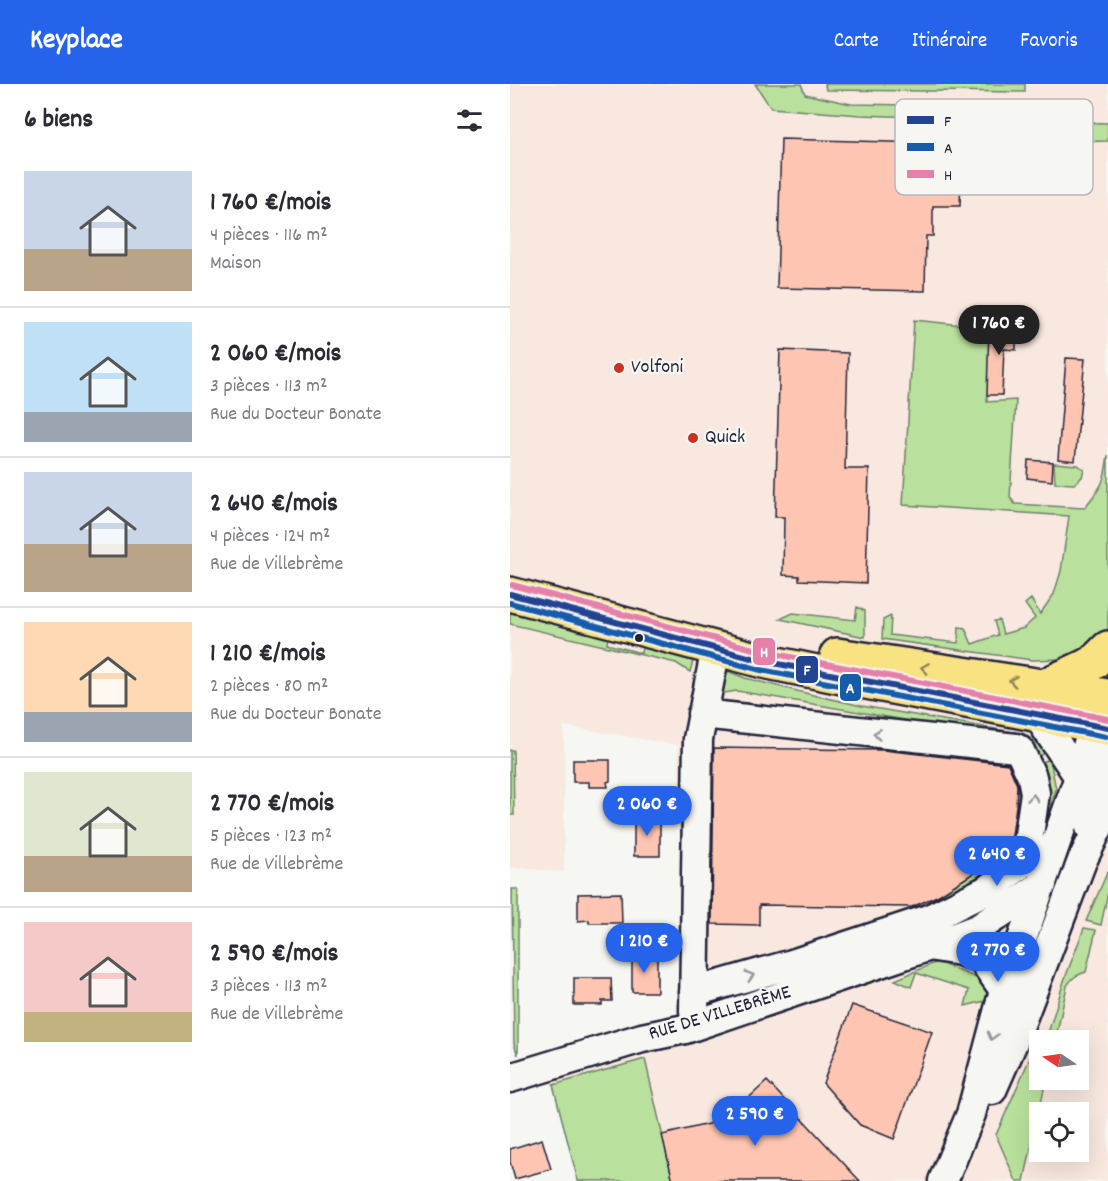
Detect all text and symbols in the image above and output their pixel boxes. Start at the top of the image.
text: Keyplace [30,22,123,62]
text: Carte [834,27,879,57]
text: Itinéraire [912,27,987,57]
text: Favoris [1020,27,1078,57]
legend [895,99,1093,195]
text: 6 biens [24,102,93,139]
icon: filters [453,104,486,137]
text: F [944,111,951,134]
text: A [944,138,953,161]
text: H [944,165,952,188]
text: 1 760 €/mois [210,185,332,222]
icon: home [72,195,144,267]
text: 4 pièces · 116 m² [210,222,328,250]
text: Maison [210,250,261,278]
pin: 1 760 € [944,305,1054,356]
text: 1 760 € [972,310,1026,338]
text: 2 060 €/mois [210,336,341,373]
icon: home [72,346,144,418]
place label: Volfoni [631,354,683,382]
marker: Volfoni [612,361,626,375]
text: 3 pièces · 113 m² [210,373,327,401]
text: Rue du Docteur Bonate [210,401,382,429]
place label: Quick [705,424,745,452]
marker: Quick [686,431,700,445]
text: 2 640 €/mois [210,486,338,523]
icon: home [72,496,144,568]
text: 4 pièces · 124 m² [210,523,330,551]
text: Rue de Villebrème [210,551,343,579]
unlabelled marker [633,632,645,644]
text: 1 210 €/mois [210,636,326,673]
line badge: H [752,637,776,666]
text: H [760,642,768,665]
icon: home [72,646,144,718]
line badge: F [795,655,819,684]
text: F [803,660,811,683]
one-way arrow [921,663,930,675]
text: 2 pièces · 80 m² [210,673,328,701]
line badge: A [839,673,862,702]
one-way arrow [1008,675,1018,687]
text: A [846,678,855,701]
text: Rue du Docteur Bonate [210,701,382,729]
one-way arrow [872,728,881,741]
text: 2 770 €/mois [210,786,334,823]
pin: 2 060 € [592,786,702,837]
text: 2 060 € [617,791,677,819]
one-way arrow [1027,794,1040,803]
icon: home [72,796,144,868]
text: 5 pièces · 123 m² [210,823,332,851]
pin: 2 640 € [942,836,1052,887]
text: 2 640 € [968,841,1026,869]
text: Rue de Villebrème [210,851,343,879]
pin: 1 210 € [589,923,699,974]
text: 1 210 € [620,928,668,956]
pin: 2 770 € [943,932,1053,983]
text: 2 590 €/mois [210,936,338,973]
text: 2 770 € [970,937,1026,965]
icon: home [72,946,144,1018]
one-way arrow [744,971,755,983]
text: 3 pièces · 113 m² [210,973,327,1001]
street label: RUE DE VILLEBRÈME [645,979,795,1049]
text: Rue de Villebrème [210,1001,343,1029]
one-way arrow [987,1030,999,1041]
north arrow [1029,1030,1089,1090]
map controls [1029,1030,1089,1162]
pin: 2 590 € [700,1096,810,1147]
text: 2 590 € [726,1101,784,1129]
button: locate [1029,1102,1089,1162]

